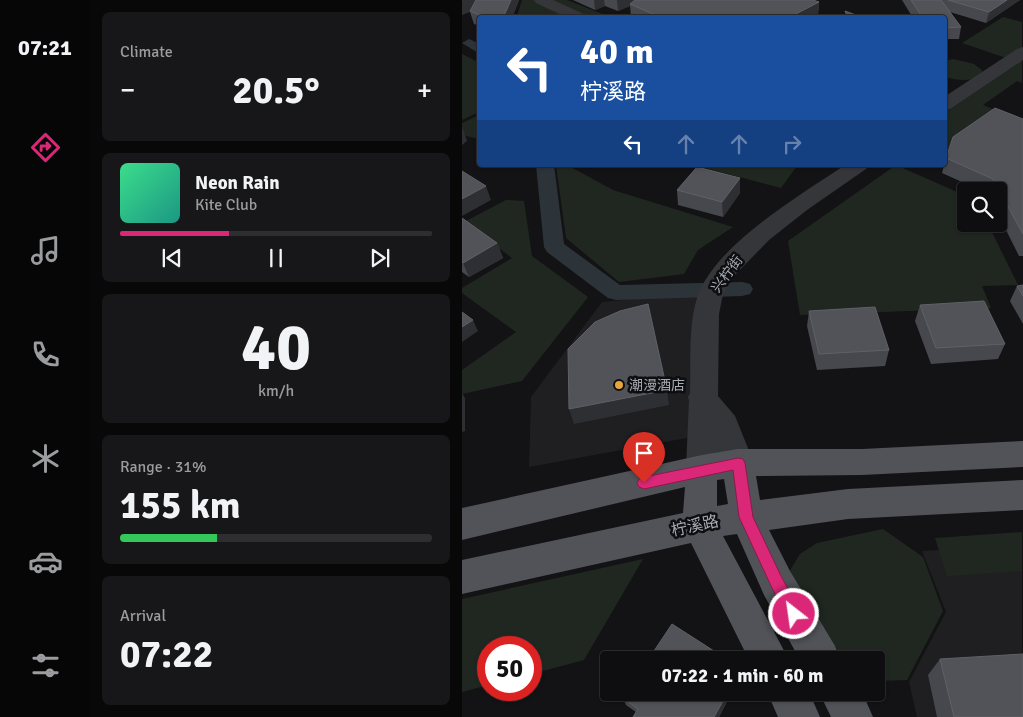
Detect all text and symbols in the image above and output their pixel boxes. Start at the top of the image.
text: 40 m [580,30,654,73]
text: 07:21 [18,34,72,61]
icon: left [497,35,562,100]
text: Climate [120,42,173,62]
text: 20.5° [232,67,320,114]
text: − [120,73,135,107]
text: + [417,73,432,107]
text: 柠溪路 [580,78,646,105]
icon: directions [28,130,63,165]
icon: left [619,130,647,158]
icon: ahead [672,130,700,158]
icon: ahead [725,130,753,158]
icon: right [778,130,806,158]
text: Neon Rain [195,171,280,195]
map controls [957,182,1007,232]
button: search [957,182,1007,232]
text: Kite Club [195,195,257,215]
icon: music [28,233,63,268]
icon: previous [158,244,186,272]
icon: pause [262,244,290,272]
icon: next [366,244,394,272]
street label: 兴柠街 [708,252,746,296]
text: 40 [241,308,311,388]
icon: phone [28,337,63,372]
place label: 潮漫酒店 [629,377,685,394]
marker: 潮漫酒店 [613,379,625,391]
text: km/h [258,381,294,401]
pin [623,432,665,483]
icon: arrive [630,439,658,467]
icon: climate [28,441,63,476]
text: Range · 31% [120,457,206,477]
text: 155 km [120,482,241,529]
street label: 柠溪路 [669,511,721,541]
icon: car [28,544,63,579]
position arrow [767,587,819,639]
text: Arrival [120,606,166,626]
text: 07:22 [120,631,213,678]
speed limit sign: 50 [477,636,542,701]
icon: filters [28,648,63,683]
text: 07:22 · 1 min · 60 m [662,664,823,688]

